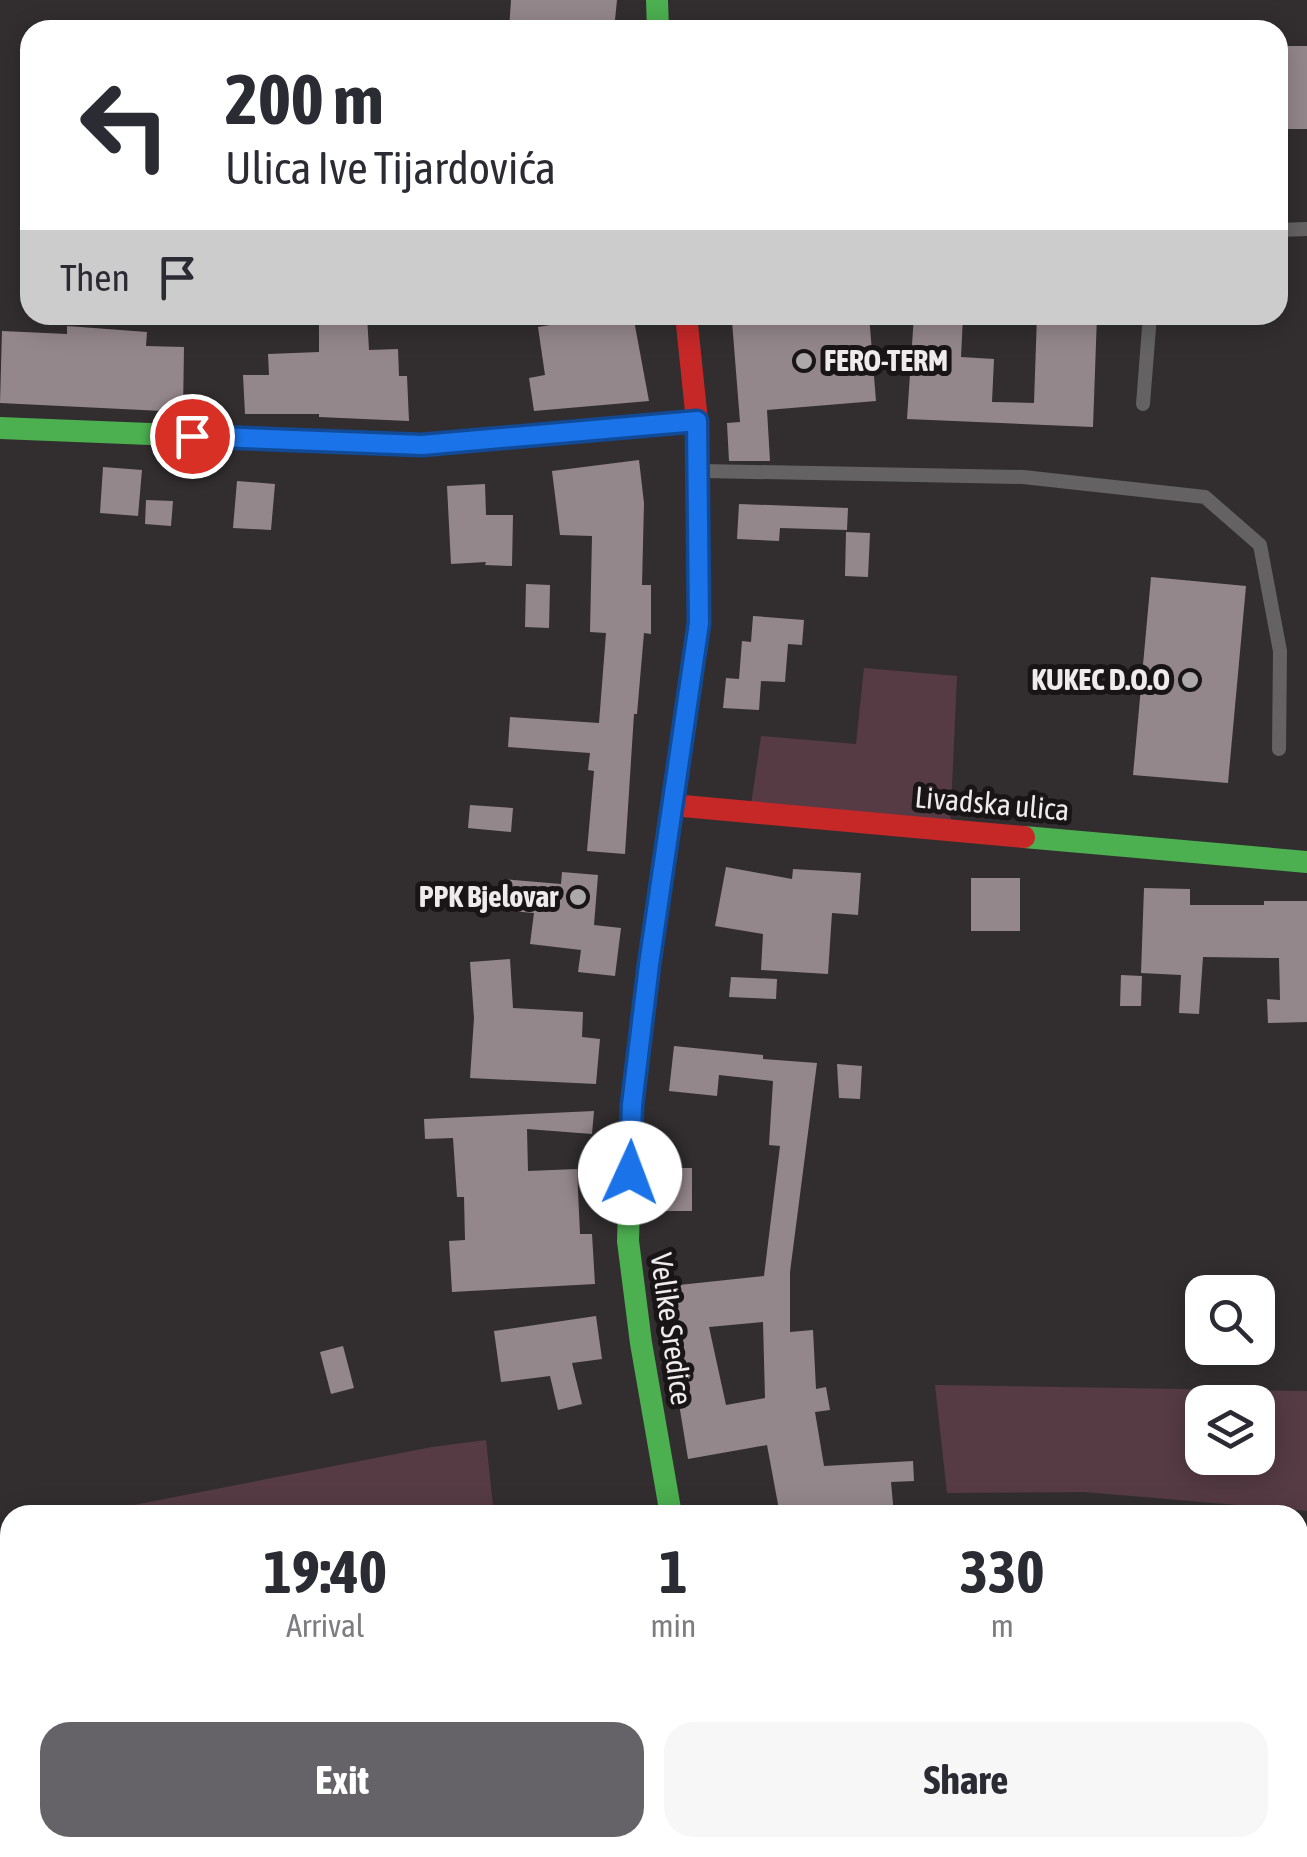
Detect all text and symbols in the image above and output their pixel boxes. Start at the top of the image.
text: 200 m [225,59,384,139]
icon: left [60,60,190,190]
text: Ulica Ive Tijardovića [225,142,556,194]
icon: arrive [150,250,205,305]
text: Then [60,256,130,299]
place label: FERO-TERM [824,343,948,377]
marker: FERO-TERM [793,350,815,372]
pin [150,394,235,479]
icon: arrive [165,409,220,464]
place label: KUKEC D.O.O [1031,662,1170,696]
marker: KUKEC D.O.O [1179,669,1201,691]
street label: Livadska ulica [913,779,1071,827]
place label: PPK Bjelovar [419,879,559,913]
marker: PPK Bjelovar [567,886,589,908]
position arrow [578,1121,682,1225]
street label: Velike Sredice [644,1251,699,1407]
map controls [1185,1275,1275,1475]
button: search [1185,1275,1275,1365]
button: layers [1185,1385,1275,1475]
text: 19:40 [263,1537,387,1606]
text: 1 [659,1537,688,1606]
text: 330 [960,1537,1044,1606]
text: Arrival [286,1607,364,1644]
text: min [650,1607,696,1644]
text: m [991,1607,1014,1644]
button: Exit [40,1722,644,1837]
button: Share [664,1722,1268,1837]

